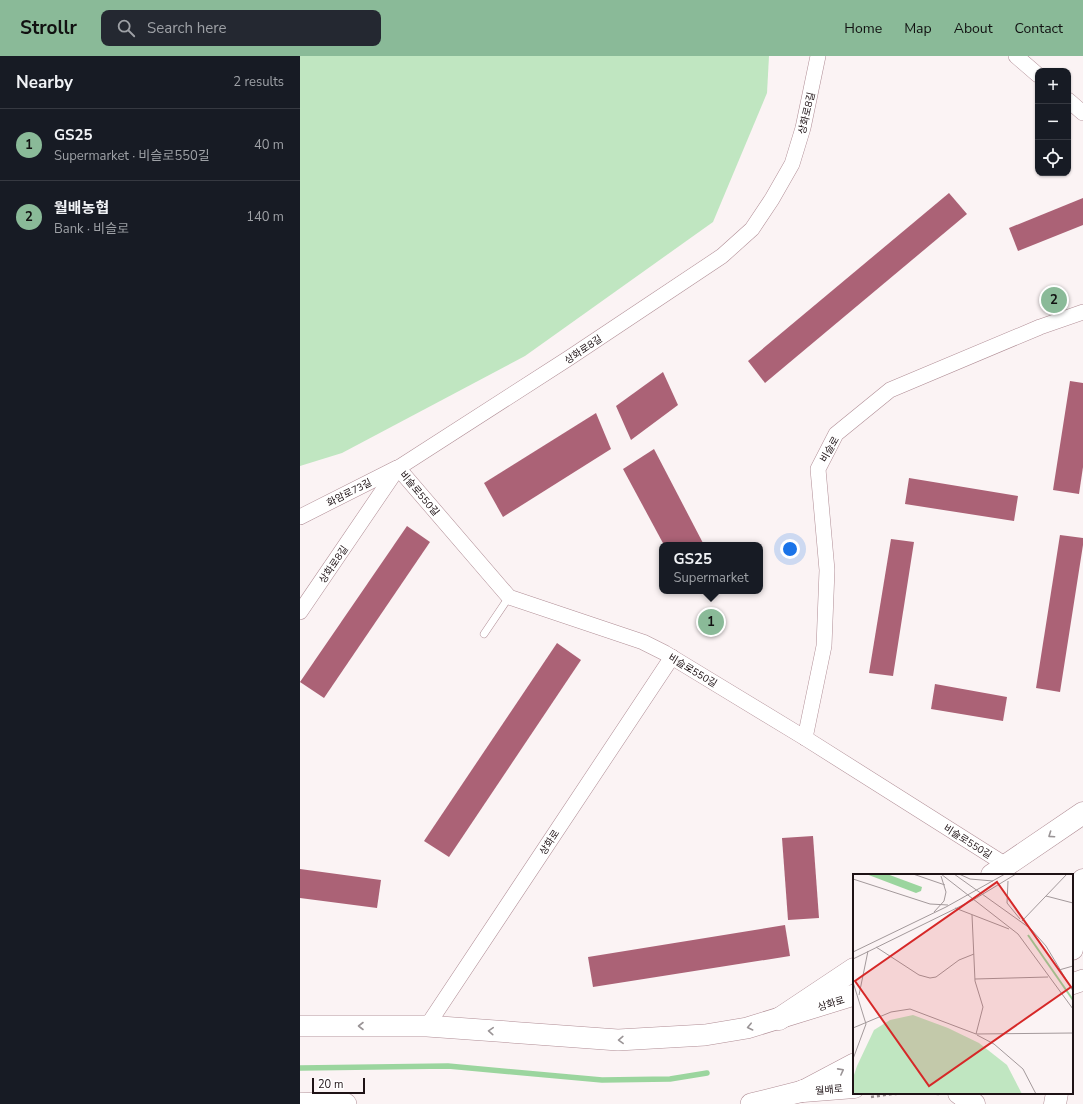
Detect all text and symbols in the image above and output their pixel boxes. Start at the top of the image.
search box [101,10,381,46]
text: Strollr [20,15,77,41]
icon: search [115,17,137,39]
text: Search here [147,18,227,38]
text: Home [844,19,882,38]
text: Map [904,19,932,38]
text: About [954,19,993,38]
text: Contact [1015,19,1063,38]
map controls [1035,68,1071,176]
button: + [1035,68,1071,104]
text: Nearby [16,71,73,94]
text: 2 results [233,73,284,91]
street label: 상화로8길 [795,91,819,136]
button: − [1035,104,1071,140]
text: GS25 [54,125,93,145]
text: 1 [25,136,33,154]
text: 40 m [254,136,284,154]
button: locate [1035,140,1071,176]
text: Supermarket · 비슬로550길 [54,147,210,165]
text: 월배농협 [54,198,109,218]
text: 2 [25,208,33,226]
text: 140 m [246,208,284,226]
text: Bank · 비슬로 [54,220,129,238]
pin: 2 [1041,285,1067,315]
street label: 상화로8길 [562,332,605,368]
street label: 비슬로 [817,434,843,465]
street label: 비슬로550길 [396,468,442,519]
street label: 화암로73길 [325,476,374,510]
your location [780,539,800,559]
popup [659,542,763,594]
street label: 상화로8길 [316,543,352,586]
text: GS25 [674,549,712,569]
text: Supermarket [674,569,748,587]
pin: 1 [698,607,724,637]
street label: 비슬로550길 [665,651,720,691]
street label: 비슬로550길 [941,821,994,862]
street label: 상화로 [536,827,563,858]
one-way arrow [1048,830,1055,838]
inset map [853,874,1073,1094]
street label: 상화로 [816,993,847,1015]
one-way arrow [358,1022,364,1030]
one-way arrow [747,1023,753,1031]
one-way arrow [488,1027,494,1036]
one-way arrow [618,1036,624,1044]
one-way arrow [837,1069,844,1076]
scale bar [312,1076,365,1095]
text: 20 m [318,1077,343,1092]
street label: 월배로 [815,1082,843,1098]

